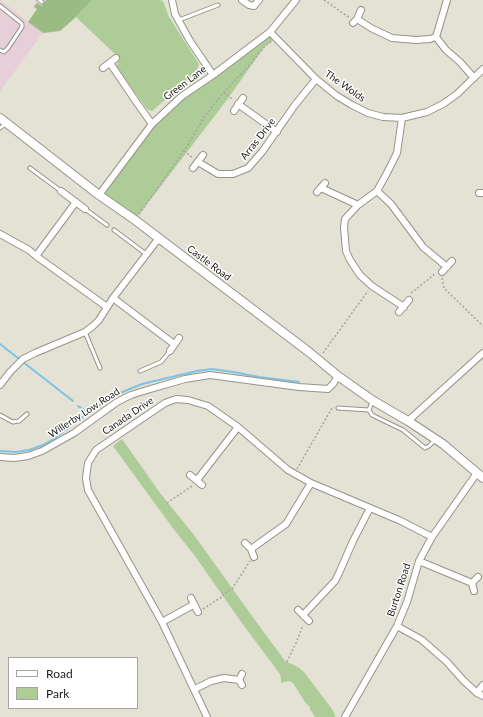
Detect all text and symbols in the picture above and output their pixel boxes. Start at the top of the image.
street label: Green Lane [161,63,209,103]
street label: The Wolds [322,68,368,104]
street label: Arras Drive [238,116,278,162]
street label: Castle Road [185,243,233,283]
street label: Willerby Low Road [46,386,122,440]
street label: Canada Drive [100,394,156,438]
street label: Burton Road [385,562,413,618]
legend [8,657,138,709]
text: Road [46,666,73,681]
text: Park [46,686,69,701]

